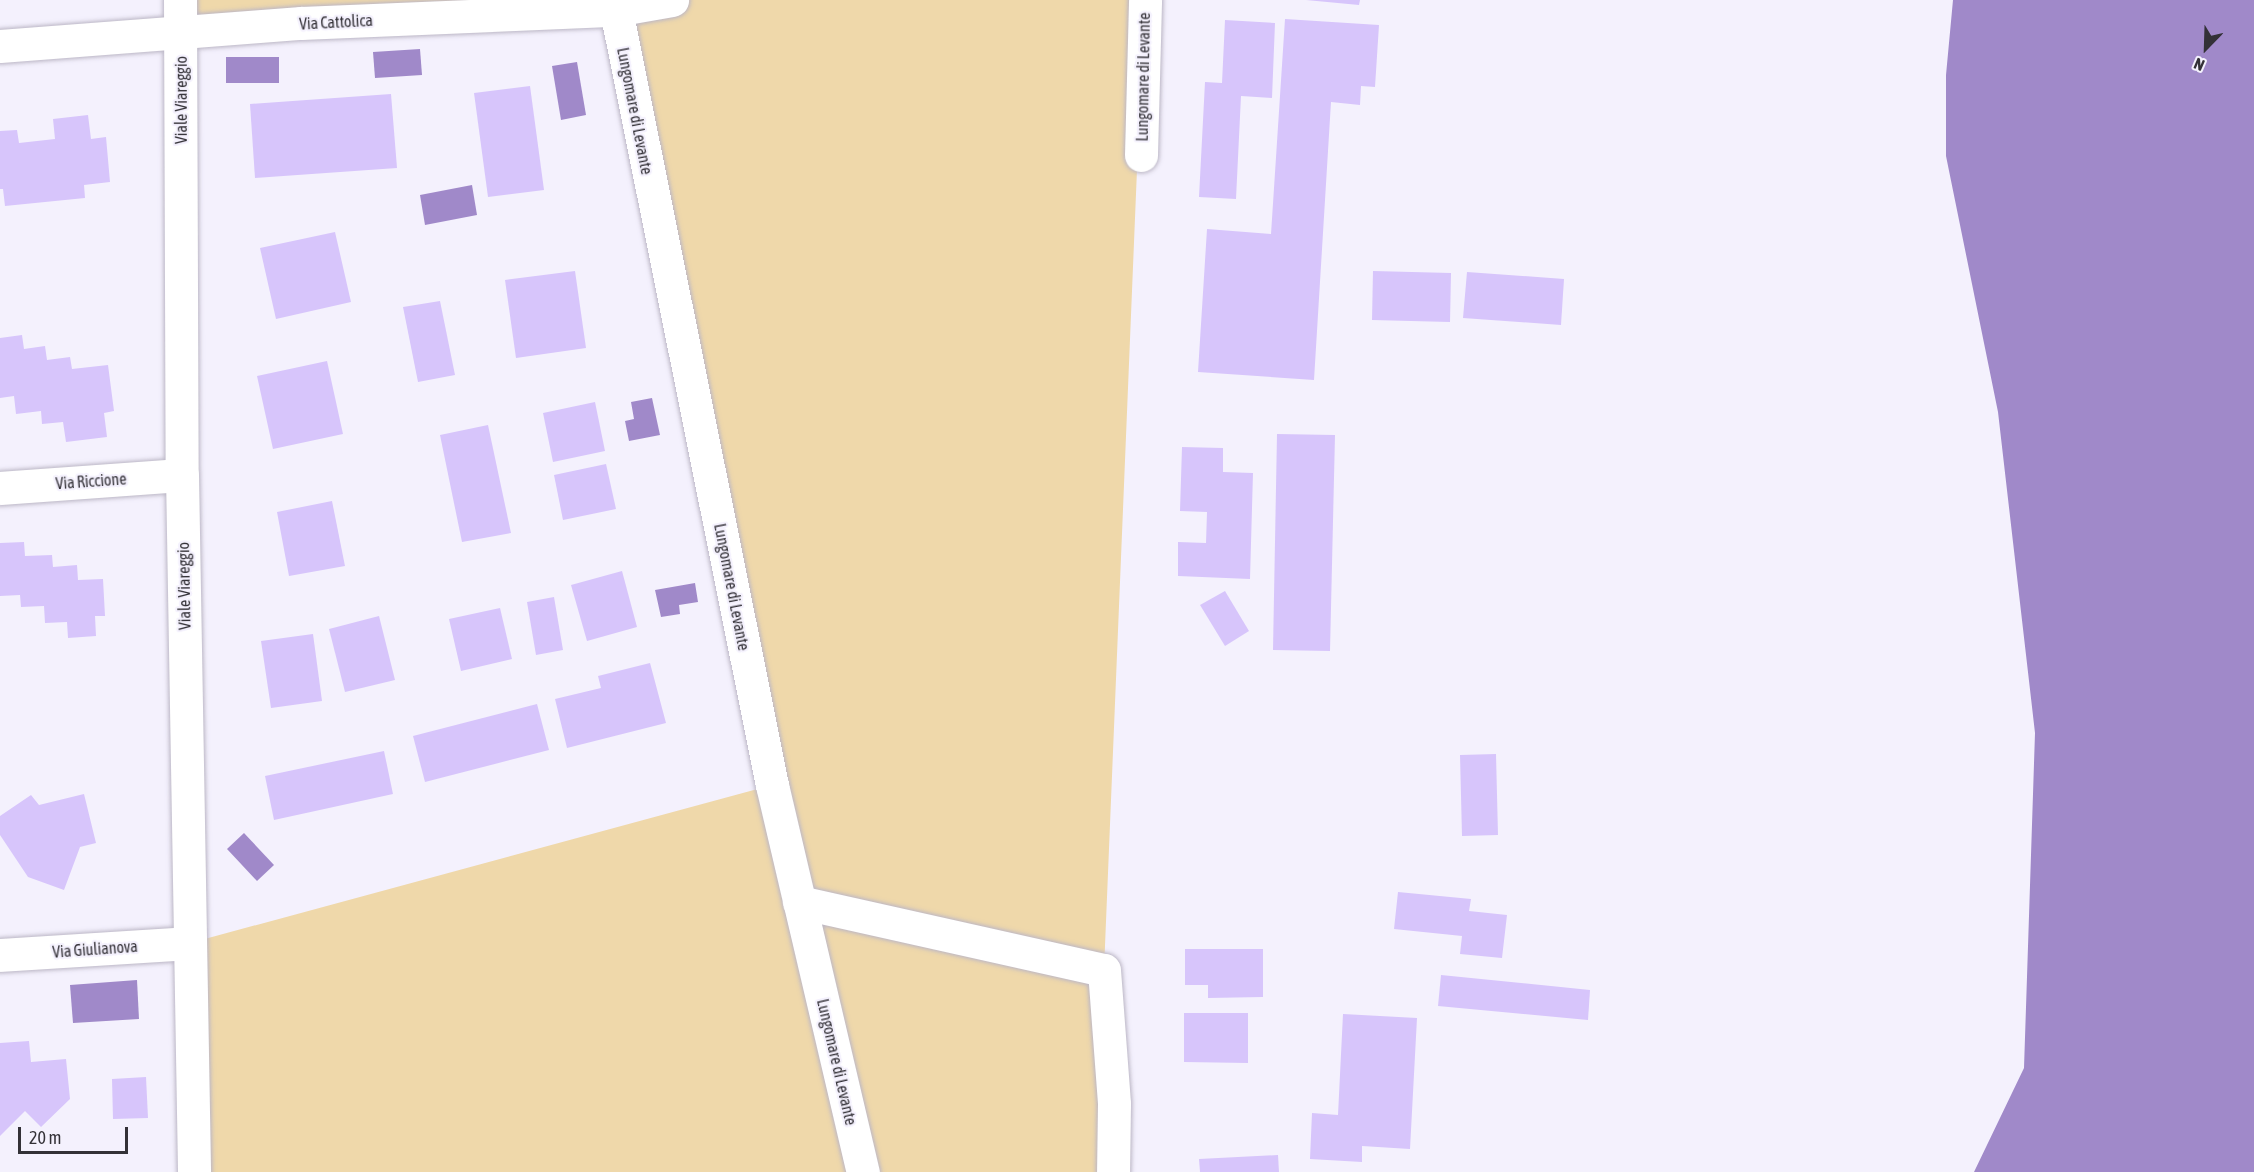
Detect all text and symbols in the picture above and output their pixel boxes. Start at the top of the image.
street label: Via Cattolica [299,10,373,34]
street label: Lungomare di Levante [1132,12,1154,142]
north arrow [2176,18,2236,78]
street label: Lungomare di Levante [613,46,657,176]
text: N [2191,54,2207,75]
street label: Viale Viareggio [171,56,191,144]
street label: Via Riccione [55,469,127,493]
street label: Lungomare di Levante [710,522,754,652]
street label: Viale Viareggio [174,542,194,630]
street label: Via Giulianova [52,936,138,962]
street label: Lungomare di Levante [813,997,861,1127]
scale bar [21,1115,130,1153]
text: 20 m [29,1127,61,1148]

